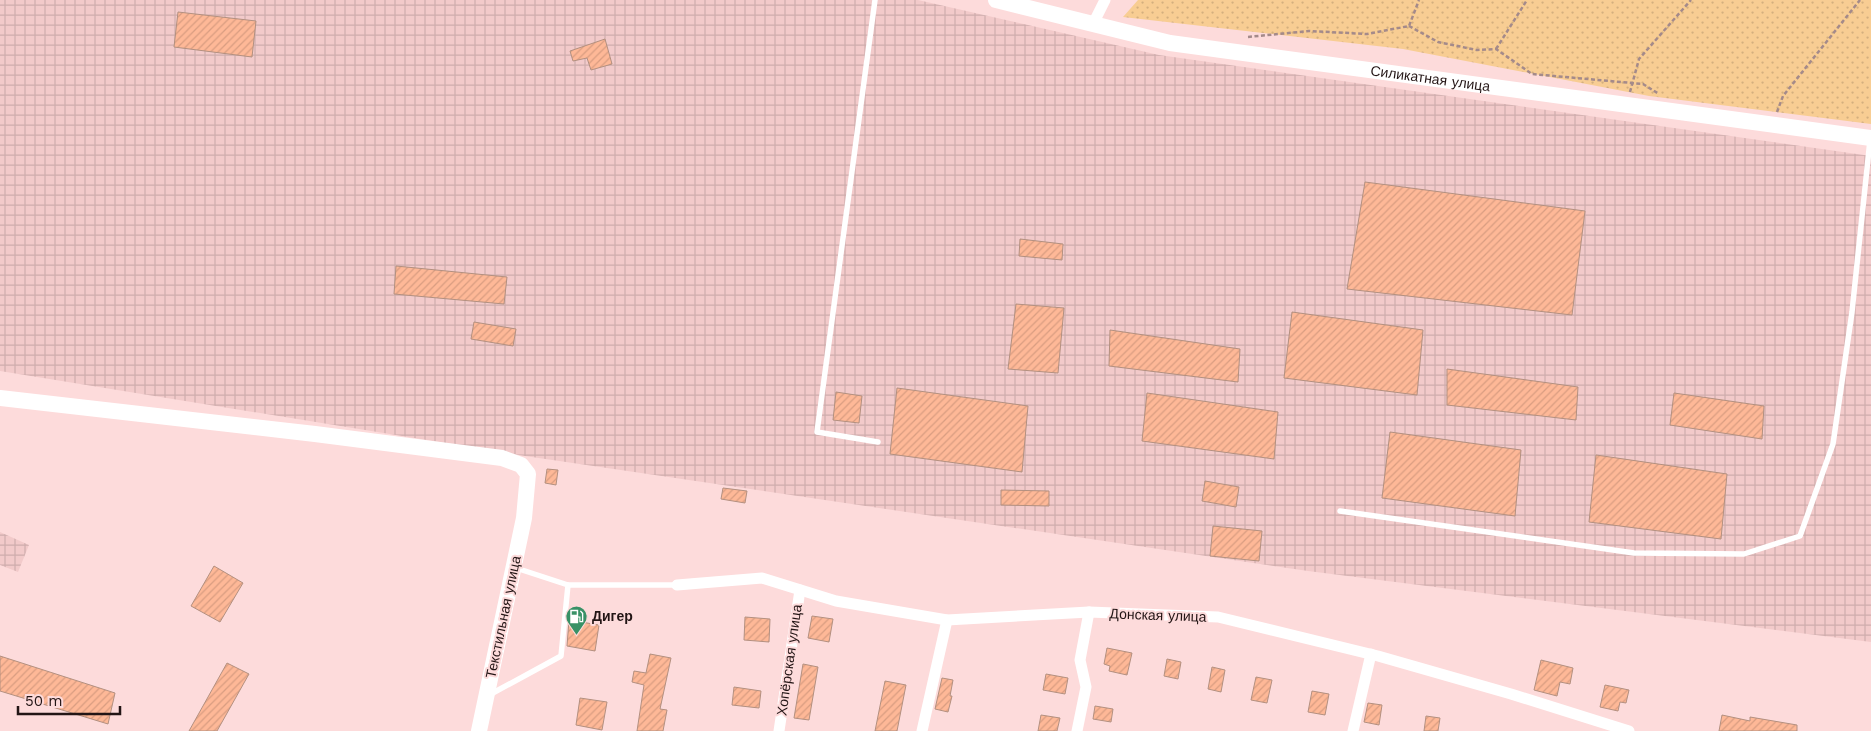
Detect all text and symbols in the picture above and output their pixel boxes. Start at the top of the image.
street label: Силикатная улица [1369,62,1491,94]
street label: Текстильная улица [482,554,524,680]
street label: Хопёрская улица [773,603,805,717]
fuel station icon: Дигер [564,604,588,635]
street label: Донская улица [1109,605,1207,625]
place label: Дигер [592,608,633,624]
scale bar [18,684,120,716]
text: 50 m [25,692,62,710]

